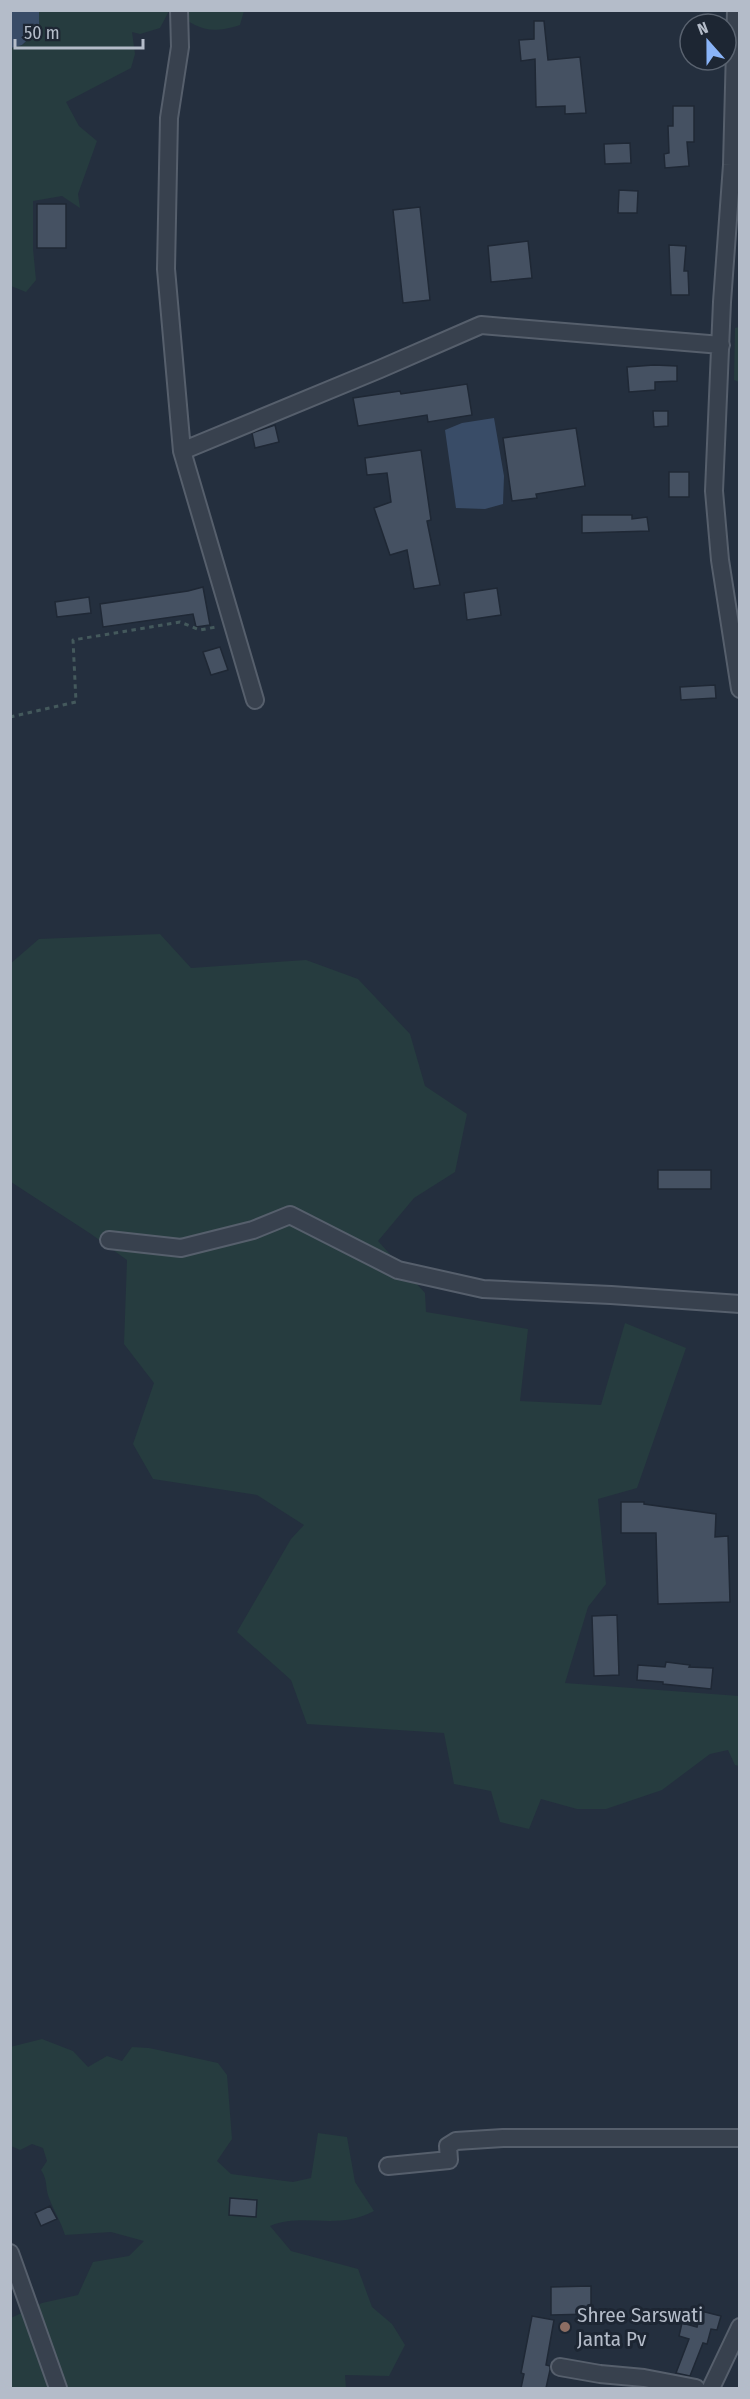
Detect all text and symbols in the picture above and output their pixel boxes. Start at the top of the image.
scale bar [15,12,142,50]
north arrow [678,12,738,72]
text: N [695,18,711,39]
text: 50 m [24,22,60,44]
place label: Shree Sarswati Janta Pv [577,2302,703,2352]
marker: Shree Sarswati Janta Pv [558,2320,572,2334]

